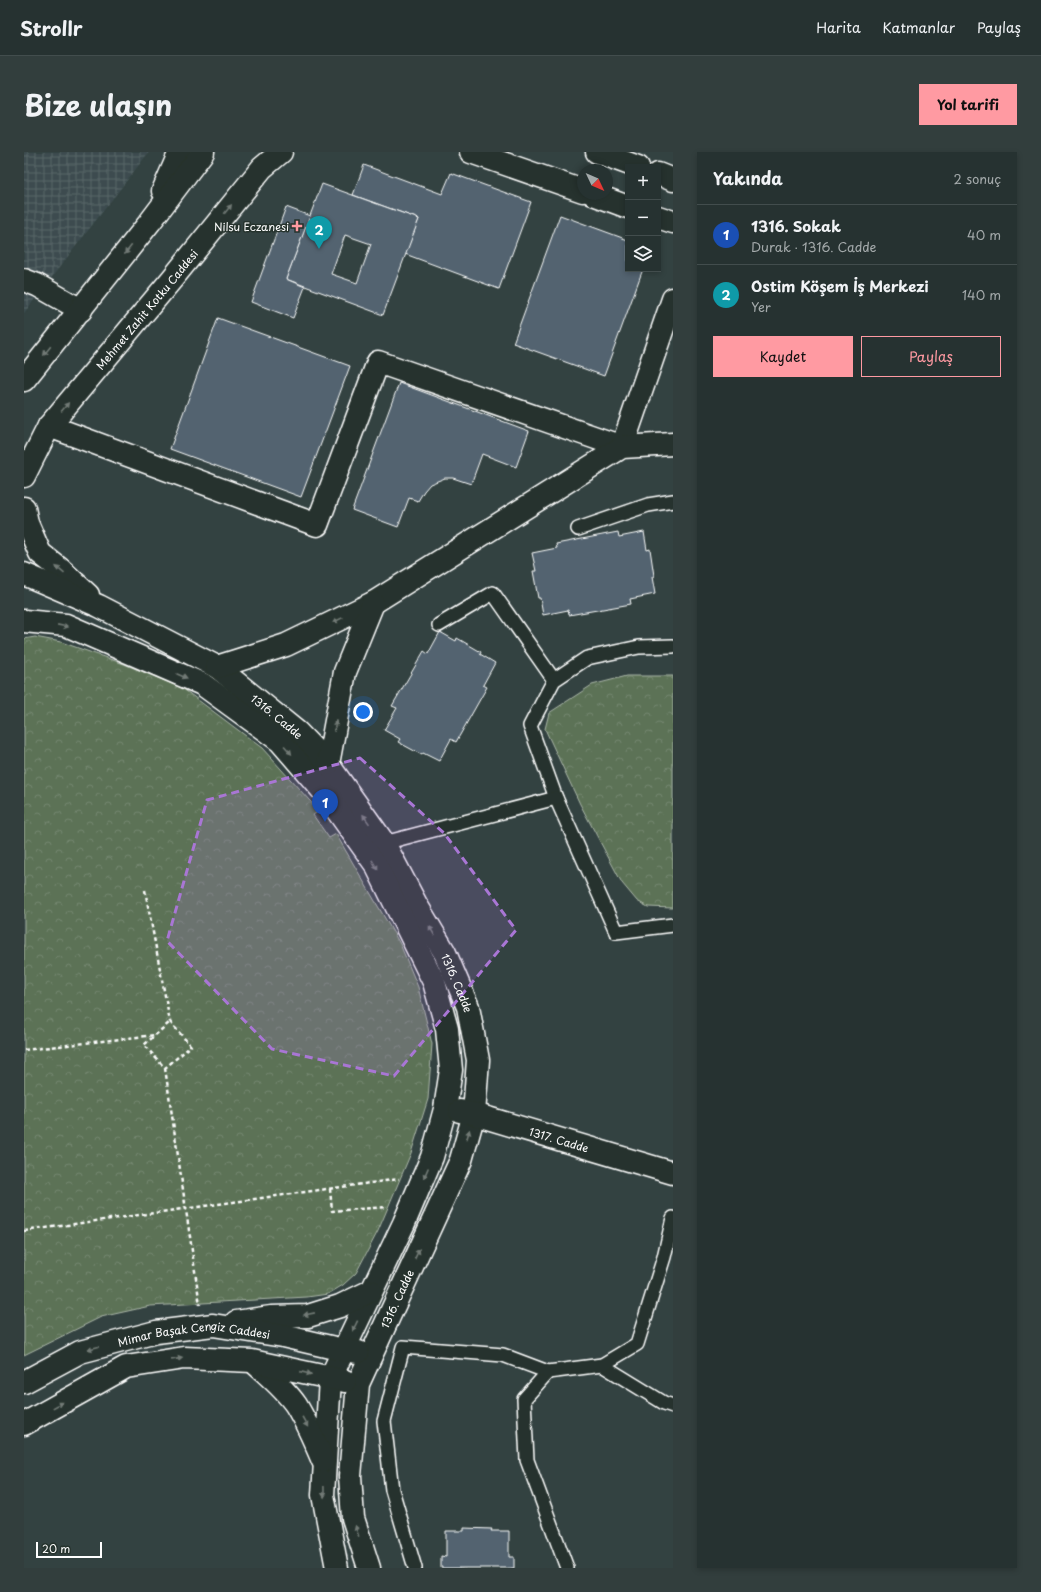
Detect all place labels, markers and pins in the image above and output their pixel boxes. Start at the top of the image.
pin: 2 [306,216,332,249]
place label: Nilsu Eczanesi [214,218,289,235]
marker: Nilsu Eczanesi [292,221,302,231]
pin: 1 [312,789,338,822]

